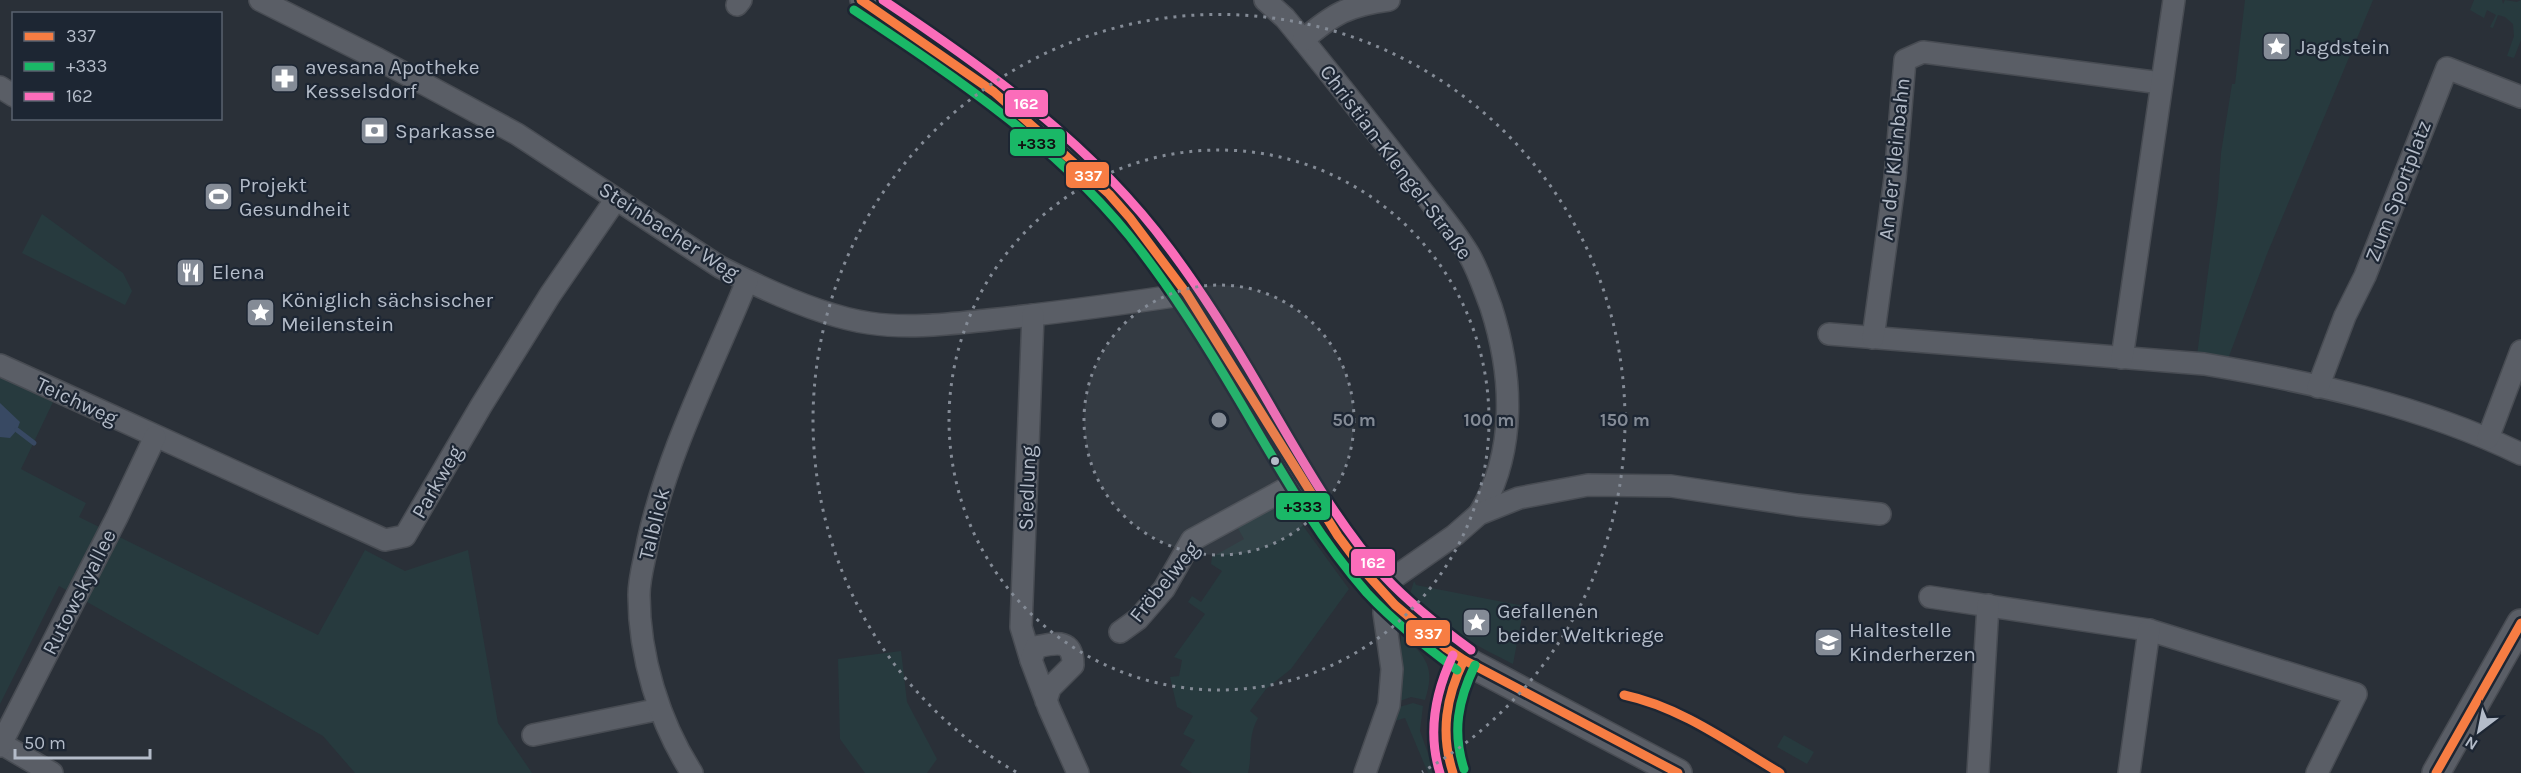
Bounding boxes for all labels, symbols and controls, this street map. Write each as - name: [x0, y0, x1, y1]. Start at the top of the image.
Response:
- legend: [12, 12, 222, 120]
- text: 337: [66, 25, 96, 47]
- place icon: Jagdstein: [2260, 31, 2292, 63]
- place label: Jagdstein: [2297, 35, 2390, 59]
- text: +333: [66, 55, 107, 77]
- place label: avesana Apotheke Kesselsdorf: [305, 55, 480, 103]
- street label: Christian-Klengel-Straße: [1315, 60, 1477, 264]
- pharmacy icon: avesana Apotheke Kesselsdorf: [268, 63, 300, 95]
- street label: An der Kleinbahn: [1874, 77, 1914, 241]
- text: 162: [66, 85, 93, 107]
- line badge: 162: [1004, 89, 1049, 118]
- text: 162: [1013, 94, 1039, 113]
- bank icon: Sparkasse: [358, 115, 390, 147]
- street label: Zum Sportplatz: [2360, 117, 2436, 265]
- place label: Sparkasse: [395, 119, 495, 143]
- line badge: +333: [1009, 128, 1066, 157]
- text: +333: [1018, 134, 1056, 153]
- line badge: 337: [1065, 161, 1110, 189]
- text: 337: [1074, 166, 1102, 185]
- place label: Projekt Gesundheit: [239, 173, 350, 221]
- street label: Steinbacher Weg: [595, 177, 744, 285]
- sports icon: Projekt Gesundheit: [202, 181, 234, 213]
- restaurant icon: Elena: [175, 256, 207, 288]
- place label: Elena: [212, 260, 265, 284]
- place label: Königlich sächsischer Meilenstein: [281, 288, 493, 336]
- place icon: Königlich sächsischer Meilenstein: [244, 296, 276, 328]
- street label: Teichweg: [32, 372, 122, 430]
- text: 50 m: [1332, 409, 1376, 431]
- text: 100 m: [1464, 409, 1514, 431]
- text: 150 m: [1600, 409, 1650, 431]
- centre of rings: [1209, 410, 1229, 430]
- street label: Parkweg: [406, 441, 468, 523]
- street label: Siedlung: [1014, 445, 1040, 531]
- unlabelled marker: [1269, 455, 1281, 467]
- street label: Talblick: [633, 485, 675, 563]
- line badge: +333: [1275, 492, 1331, 521]
- text: +333: [1284, 497, 1322, 516]
- street label: Rutowskyallee: [37, 525, 121, 659]
- street label: Fröbelweg: [1124, 537, 1204, 627]
- line badge: 162: [1350, 548, 1396, 577]
- text: 162: [1360, 553, 1386, 572]
- place label: Gefallenen beider Weltkriege: [1497, 599, 1664, 647]
- place icon: Gefallenen beider Weltkriege: [1460, 607, 1492, 639]
- place label: Haltestelle Kinderherzen: [1849, 618, 1976, 666]
- line badge: 337: [1405, 619, 1451, 647]
- text: 337: [1414, 624, 1442, 643]
- school or university icon: Haltestelle Kinderherzen: [1812, 626, 1844, 658]
- north arrow: [2449, 701, 2509, 761]
- scale bar: [15, 722, 150, 760]
- text: 50 m: [24, 732, 66, 754]
- text: N: [2461, 732, 2481, 754]

